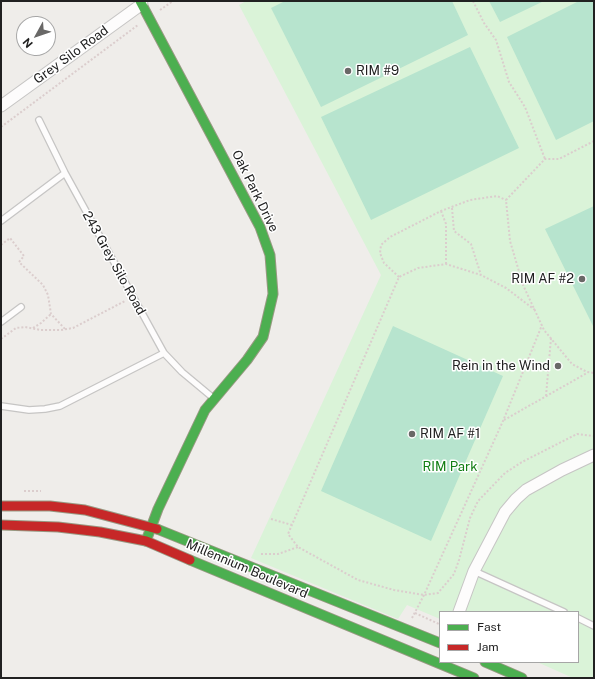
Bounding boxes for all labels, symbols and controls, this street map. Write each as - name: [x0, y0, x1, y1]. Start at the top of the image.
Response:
- north arrow: [16, 16, 56, 56]
- street label: Grey Silo Road: [30, 23, 112, 87]
- text: N: [20, 36, 35, 50]
- place label: RIM #9: [356, 63, 399, 79]
- marker: RIM #9: [343, 66, 353, 76]
- street label: Oak Park Drive: [228, 148, 282, 234]
- street label: 243 Grey Silo Road: [79, 208, 149, 318]
- place label: RIM AF #2: [511, 271, 574, 287]
- marker: RIM AF #2: [577, 274, 587, 284]
- place label: Rein in the Wind: [452, 358, 550, 374]
- marker: Rein in the Wind: [553, 361, 563, 371]
- place label: RIM AF #1: [420, 426, 480, 442]
- marker: RIM AF #1: [407, 429, 417, 439]
- park label: RIM Park: [423, 459, 477, 475]
- street label: Millennium Boulevard: [184, 536, 310, 602]
- legend: [439, 611, 579, 663]
- text: Fast: [477, 620, 501, 634]
- text: Jam: [477, 640, 499, 654]

